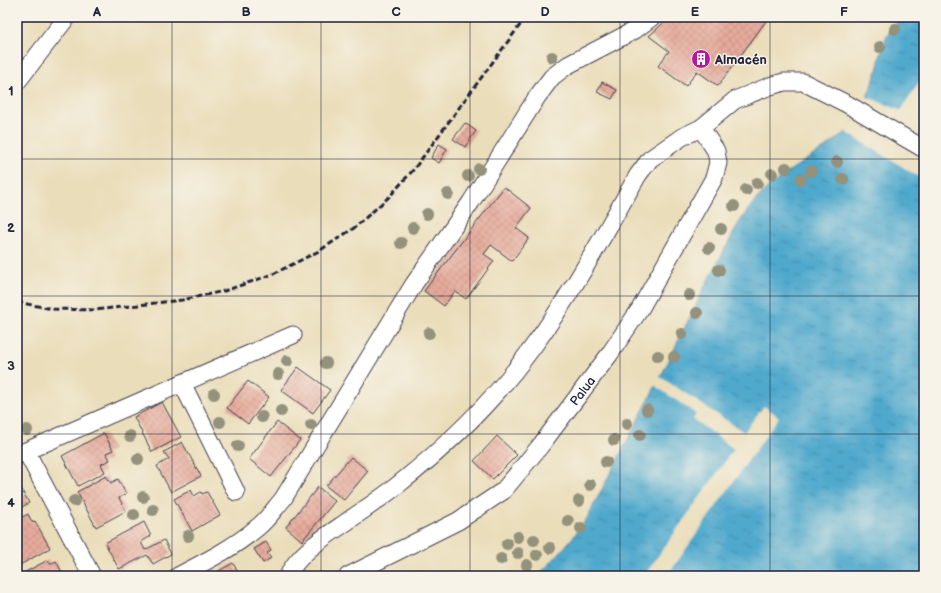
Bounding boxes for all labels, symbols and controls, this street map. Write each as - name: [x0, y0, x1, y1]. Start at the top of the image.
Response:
- text: A: [92, 4, 101, 20]
- text: B: [241, 4, 251, 20]
- text: C: [391, 4, 401, 20]
- text: D: [540, 4, 550, 20]
- text: E: [691, 4, 700, 20]
- text: F: [840, 4, 848, 20]
- building icon: Almacén: [690, 48, 712, 70]
- place label: Almacén: [714, 52, 767, 68]
- text: 1: [8, 83, 14, 99]
- text: 2: [7, 220, 15, 236]
- text: 3: [7, 358, 15, 374]
- street label: Palua: [567, 373, 599, 409]
- text: 4: [7, 495, 15, 511]

